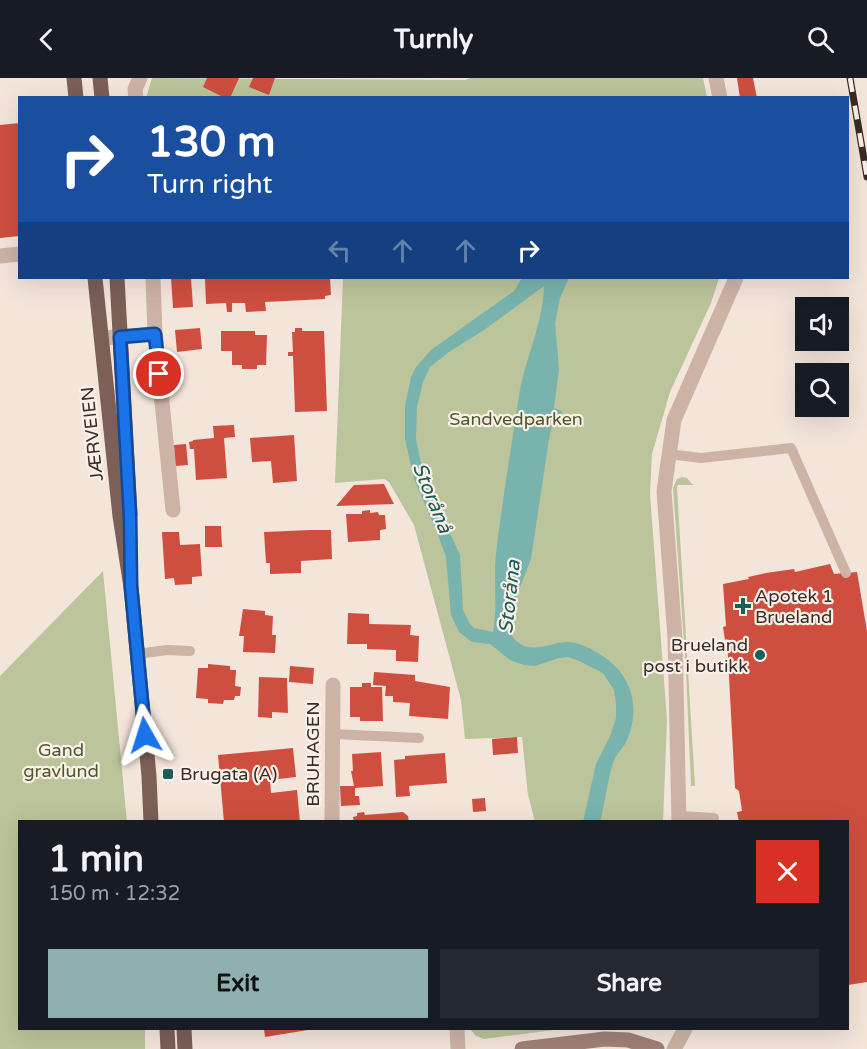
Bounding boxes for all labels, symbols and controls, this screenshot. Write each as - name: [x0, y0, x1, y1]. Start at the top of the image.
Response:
- icon: back: [30, 23, 63, 56]
- text: Turnly: [394, 23, 473, 56]
- icon: search: [804, 23, 837, 56]
- text: 130 m: [147, 117, 276, 168]
- icon: right: [48, 120, 126, 198]
- text: Turn right: [147, 168, 273, 201]
- icon: left: [323, 234, 356, 267]
- icon: ahead: [386, 234, 419, 267]
- icon: ahead: [449, 234, 482, 267]
- icon: right: [512, 234, 545, 267]
- map controls: [795, 297, 849, 417]
- button: sound: [795, 297, 849, 351]
- pin: [133, 348, 184, 399]
- icon: arrive: [142, 357, 175, 390]
- button: search: [795, 363, 849, 417]
- street label: JÆRVEIEN: [76, 386, 108, 482]
- park label: Sandvedparken: [449, 408, 583, 430]
- water label: Storånå: [407, 459, 457, 537]
- water label: Storåna: [494, 558, 526, 635]
- place label: Apotek 1 Brueland: [755, 585, 833, 628]
- marker: Apotek 1 Brueland: [736, 599, 750, 613]
- place label: Brueland post i butikk: [643, 634, 748, 677]
- marker: Brueland post i butikk: [753, 648, 767, 662]
- street label: BRUHAGEN: [302, 701, 324, 807]
- position arrow: [113, 703, 177, 767]
- park label: Gand gravlund: [23, 739, 99, 782]
- place label: Brugata (A): [180, 763, 277, 785]
- marker: Brugata (A): [161, 767, 175, 781]
- text: 1 min: [48, 838, 144, 881]
- button: close: [756, 840, 819, 903]
- text: 150 m · 12:32: [48, 882, 180, 906]
- button: Exit: [48, 949, 428, 1018]
- button: Share: [440, 949, 819, 1018]

